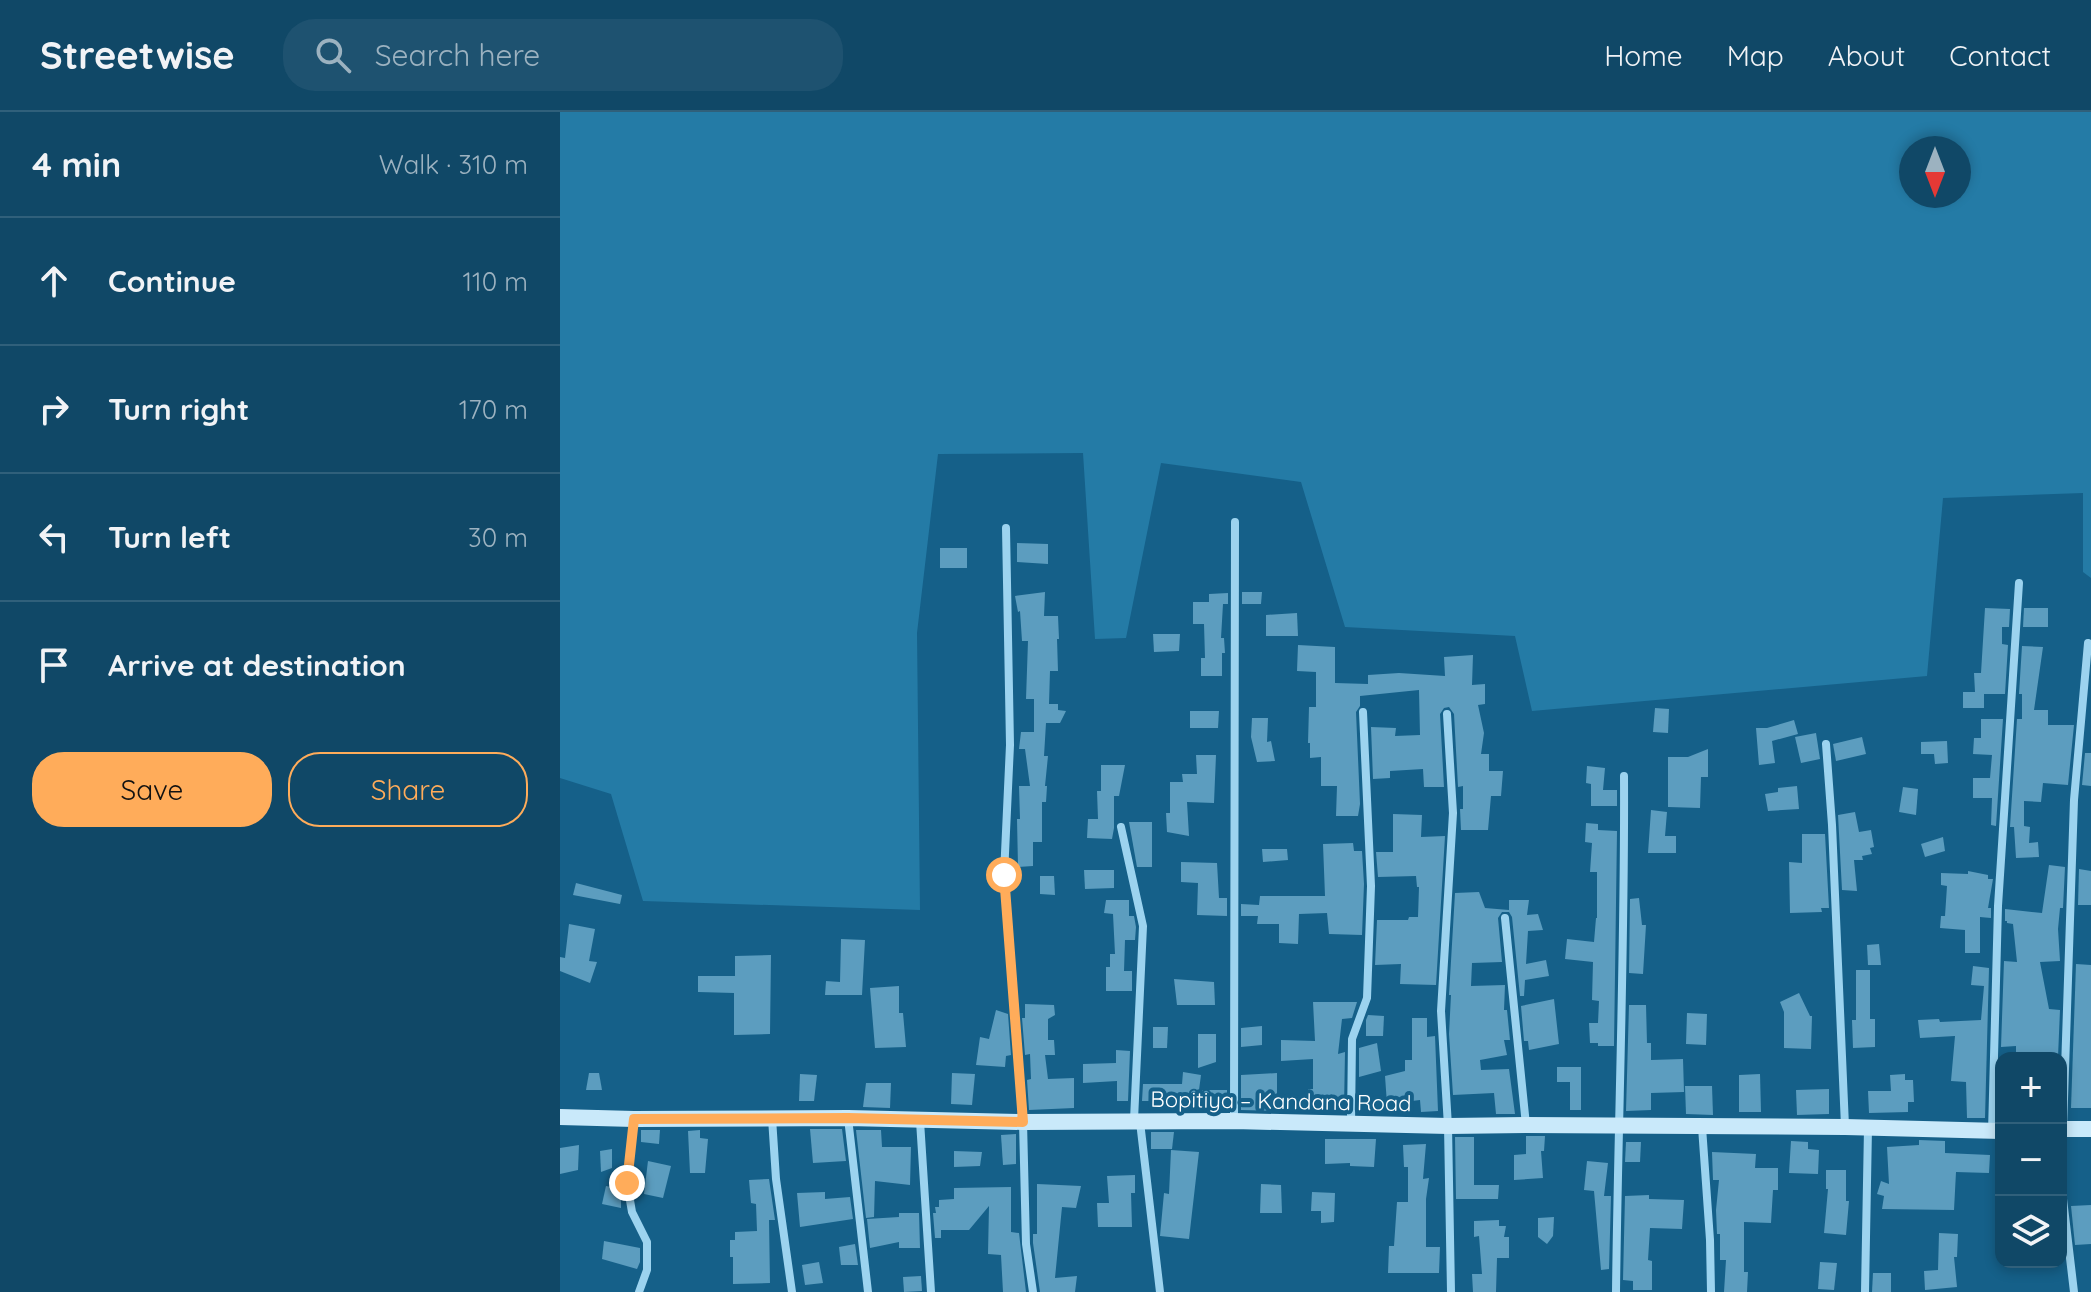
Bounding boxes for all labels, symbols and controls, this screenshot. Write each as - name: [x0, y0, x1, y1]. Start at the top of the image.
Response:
- search box: [283, 19, 843, 91]
- text: Streetwise: [40, 31, 235, 79]
- icon: search: [311, 33, 355, 77]
- text: Search here: [375, 36, 540, 74]
- text: Home: [1604, 38, 1683, 73]
- text: Map: [1727, 38, 1784, 73]
- text: About: [1828, 38, 1905, 73]
- text: Contact: [1949, 38, 2051, 73]
- north arrow: [1899, 136, 1971, 208]
- text: 4 min: [32, 143, 121, 186]
- text: Walk · 310 m: [379, 148, 528, 181]
- icon: ahead: [32, 259, 76, 303]
- text: Continue: [108, 262, 236, 300]
- text: 110 m: [462, 265, 528, 298]
- icon: right: [32, 387, 76, 431]
- text: Turn right: [108, 390, 249, 428]
- text: 170 m: [459, 393, 528, 426]
- icon: left: [32, 515, 76, 559]
- text: Turn left: [108, 518, 231, 556]
- text: 30 m: [468, 521, 528, 554]
- icon: arrive: [32, 643, 76, 687]
- text: Arrive at destination: [108, 646, 406, 684]
- button: Save: [32, 752, 272, 827]
- button: Share: [288, 752, 528, 827]
- route start: [986, 857, 1022, 893]
- map controls: [1995, 1052, 2067, 1268]
- button: +: [1995, 1052, 2067, 1124]
- street label: Bopitiya – Kandana Road: [1150, 1085, 1412, 1117]
- button: −: [1995, 1124, 2067, 1196]
- route end: [609, 1165, 645, 1201]
- button: layers: [1995, 1196, 2067, 1268]

